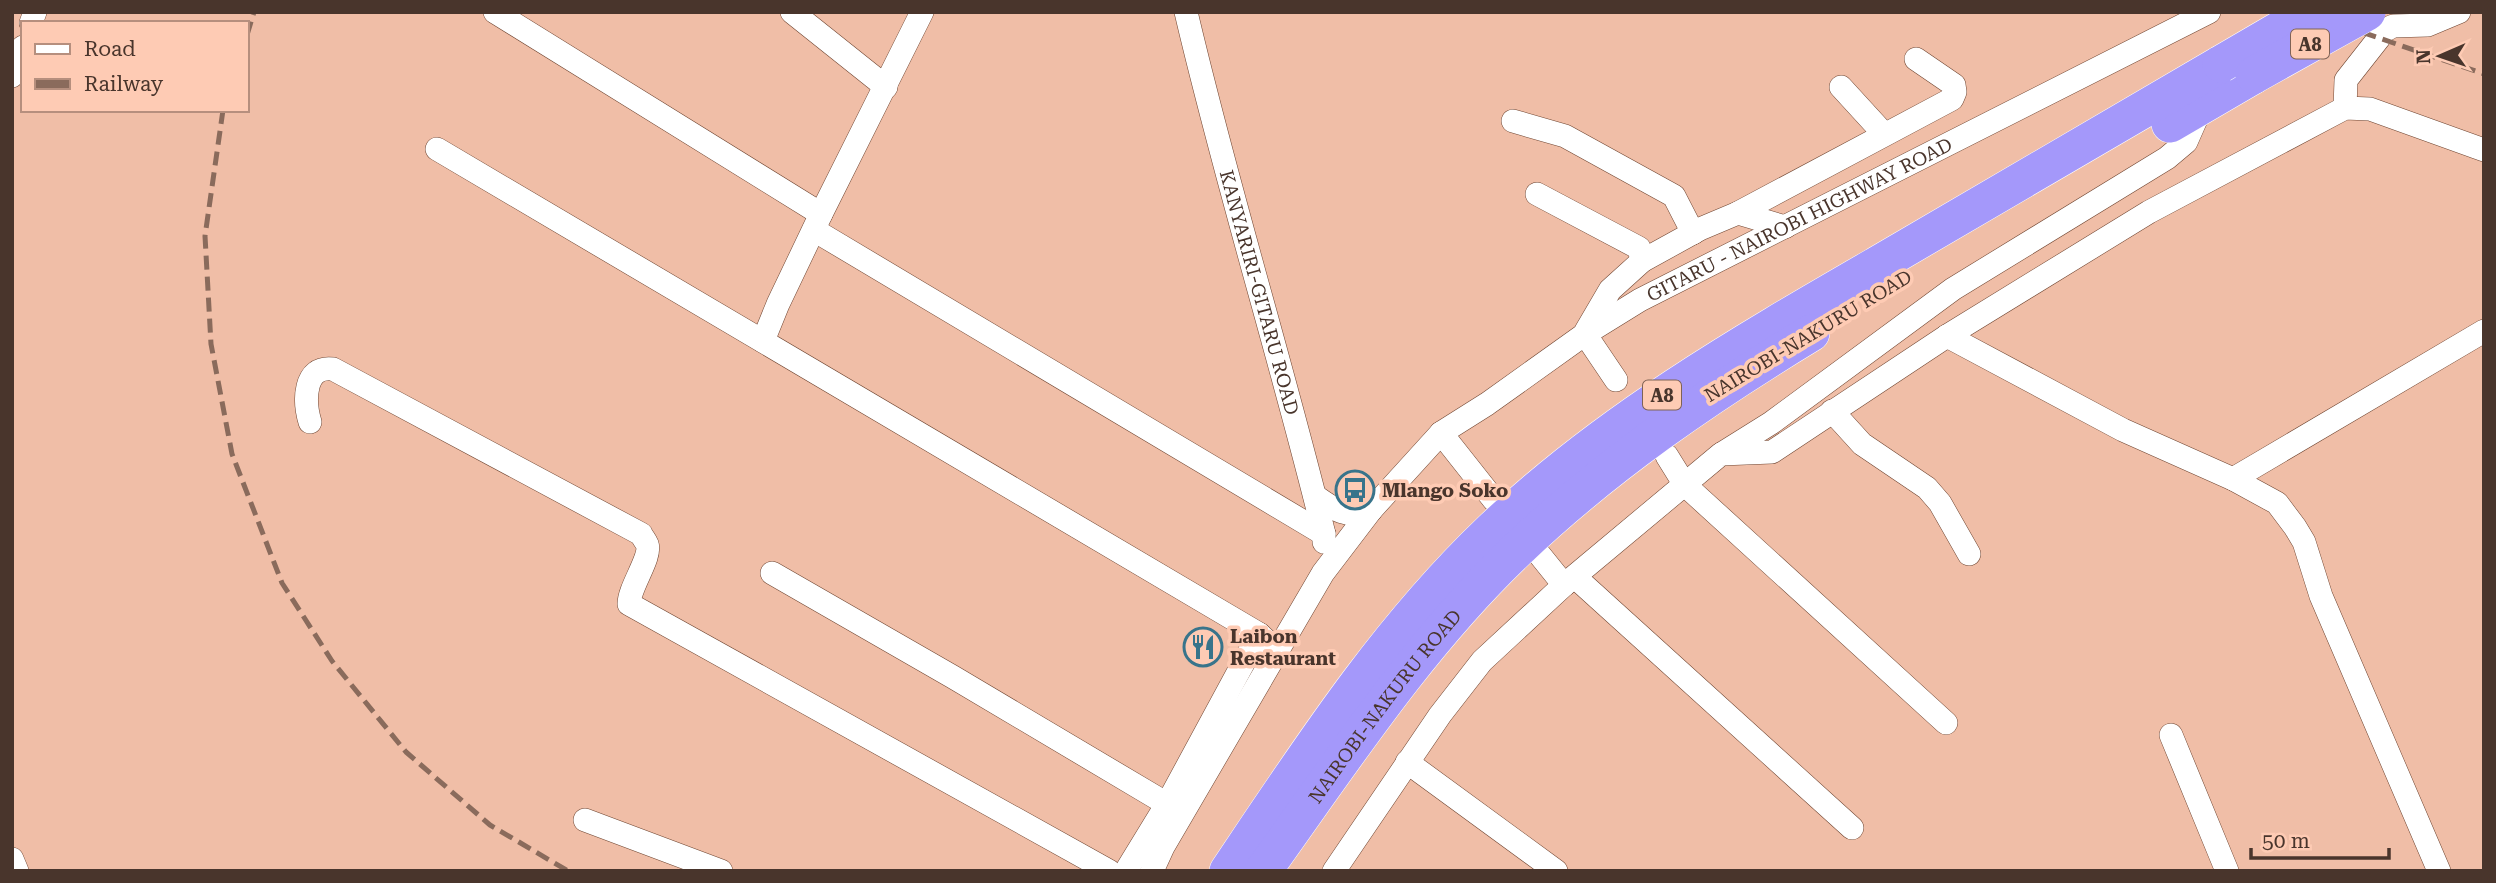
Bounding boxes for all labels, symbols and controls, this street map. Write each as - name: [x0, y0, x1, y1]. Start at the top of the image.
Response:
- legend: [21, 21, 248, 112]
- north arrow: [2405, 21, 2475, 91]
- road number: A8: [2291, 29, 2329, 58]
- text: Road: [84, 37, 136, 61]
- text: N: [2412, 48, 2435, 64]
- text: Railway: [84, 72, 164, 96]
- street label: GITARU - NAIROBI HIGHWAY ROAD: [1643, 132, 1956, 306]
- street label: KANYARIRI-GITARU ROAD: [1215, 167, 1304, 417]
- street label: NAIROBI-NAKURU ROAD: [1700, 265, 1916, 407]
- road number: A8: [1643, 380, 1681, 410]
- bus stop icon: Mlango Soko: [1334, 469, 1376, 511]
- place label: Mlango Soko: [1382, 479, 1508, 502]
- street label: NAIROBI-NAKURU ROAD: [1303, 604, 1466, 807]
- place label: Laibon Restaurant: [1230, 625, 1336, 670]
- restaurant icon: Laibon Restaurant: [1182, 626, 1224, 668]
- scale bar: [2251, 816, 2389, 860]
- text: 50 m: [2262, 829, 2310, 853]

